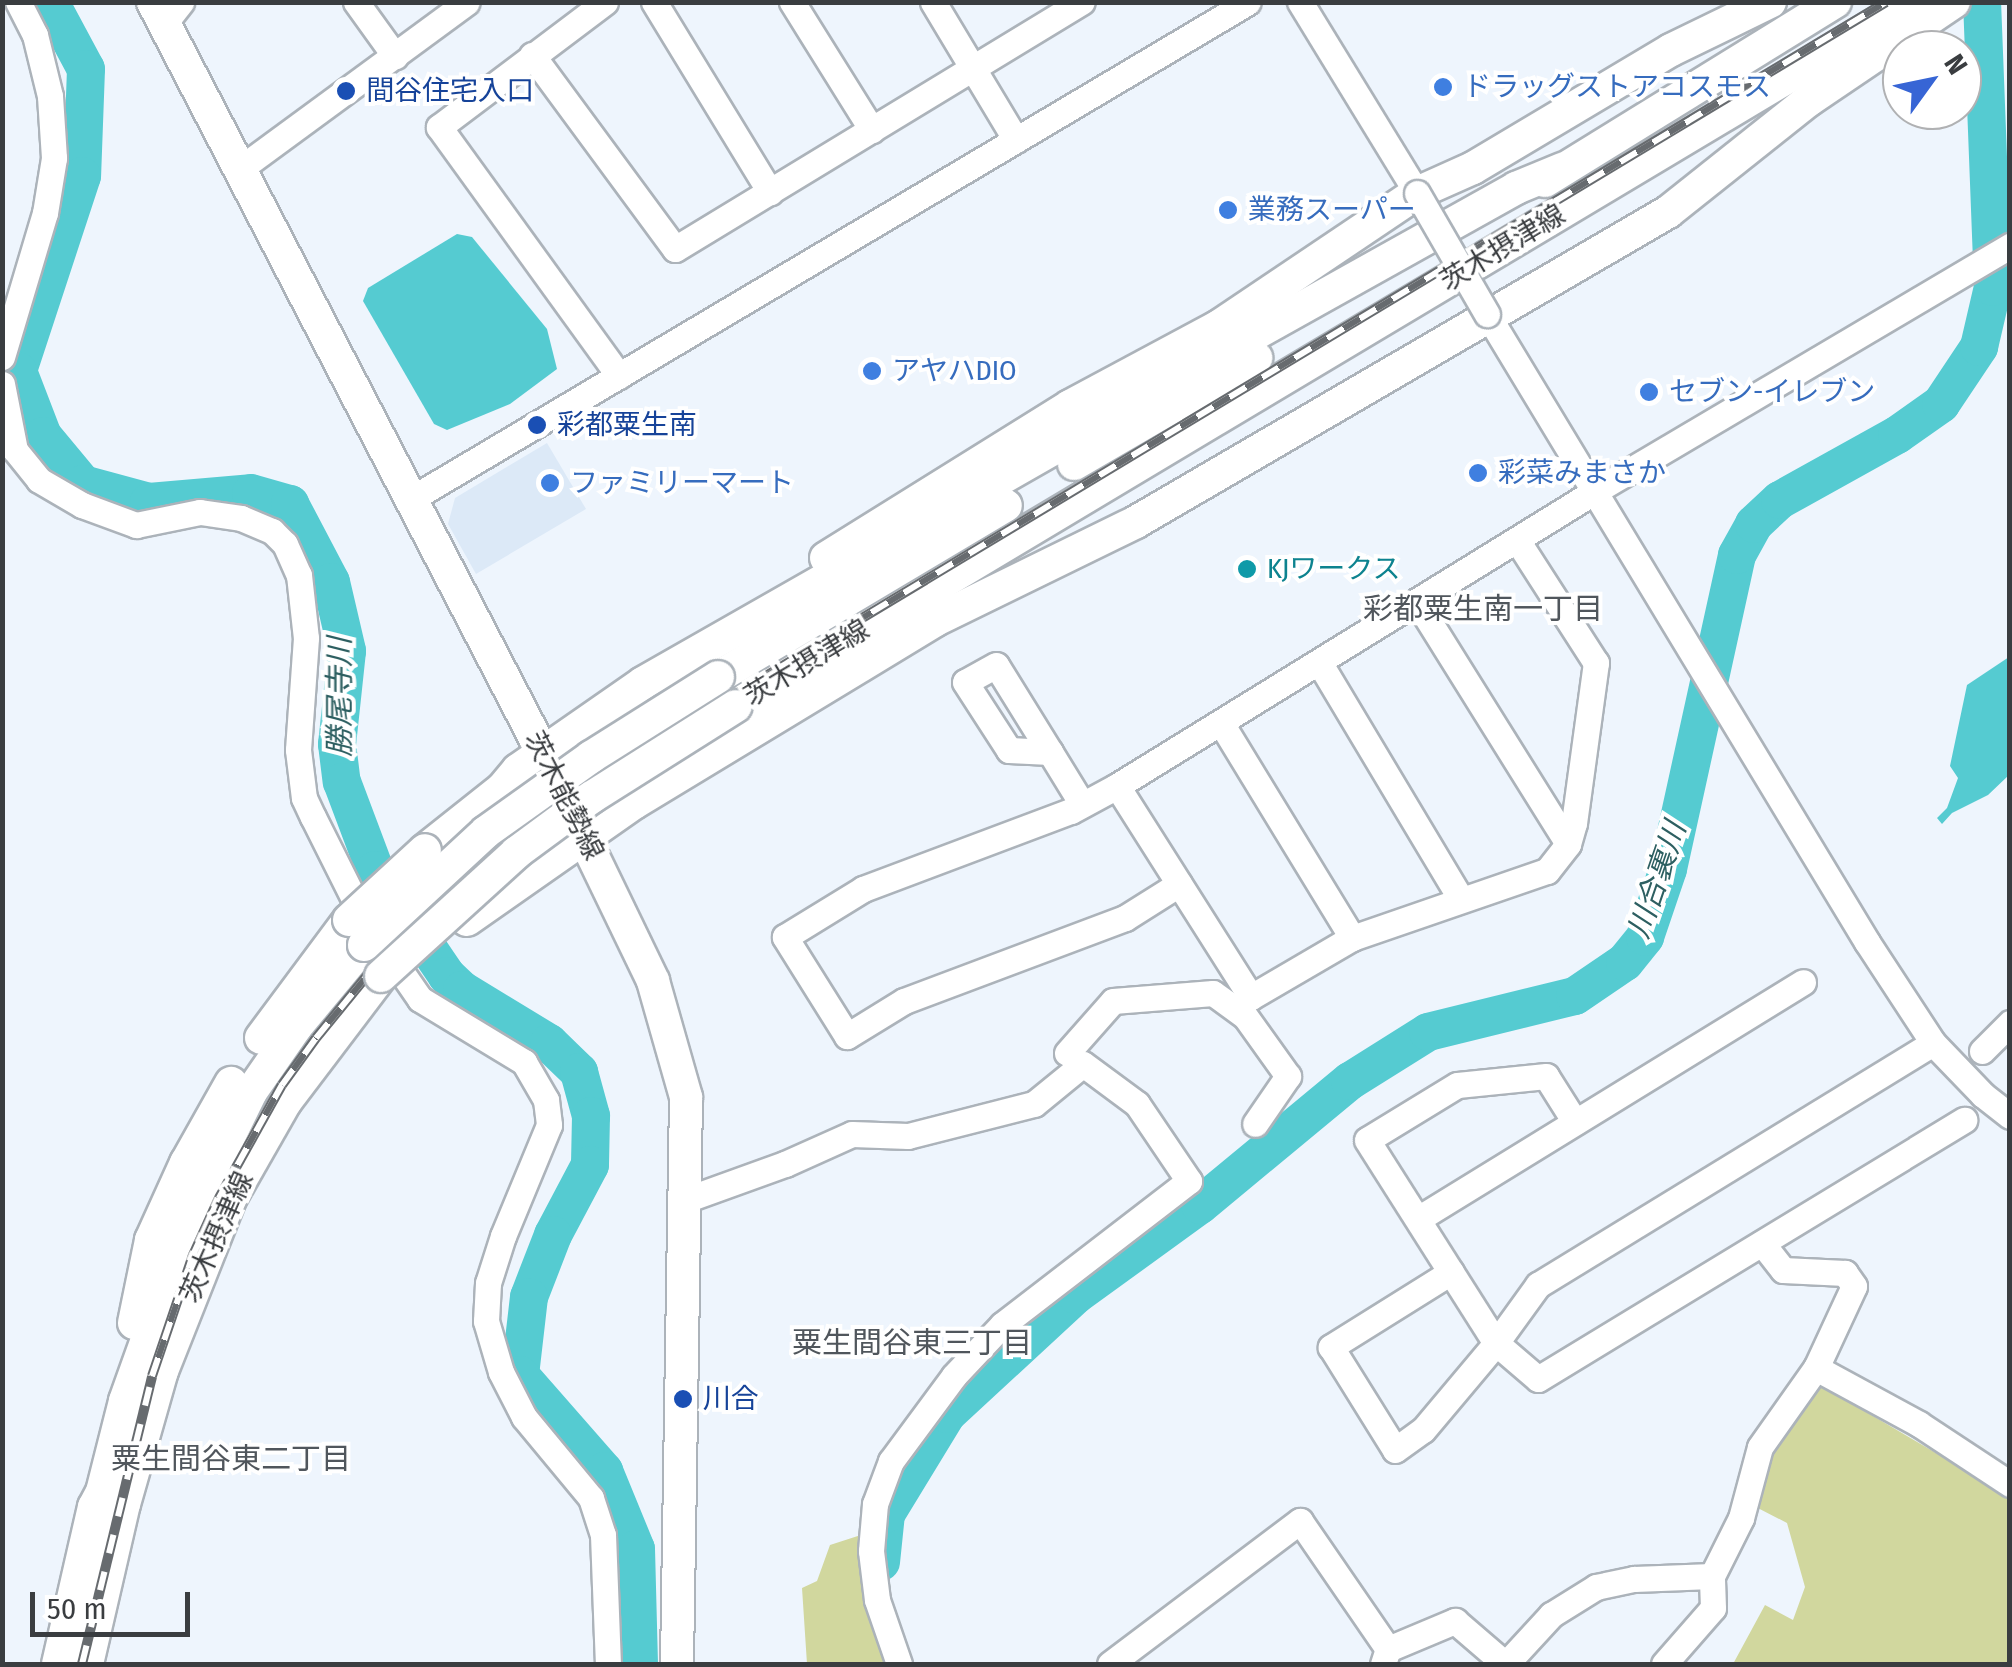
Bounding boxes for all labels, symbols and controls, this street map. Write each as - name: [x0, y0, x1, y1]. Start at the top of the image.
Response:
- north arrow: [1882, 30, 1982, 130]
- text: N: [1937, 48, 1974, 81]
- place label: ドラッグストアコスモス: [1463, 70, 1771, 104]
- place label: 間谷住宅入口: [366, 74, 534, 108]
- marker: ドラッグストアコスモス: [1432, 76, 1454, 98]
- marker: 間谷住宅入口: [335, 80, 357, 102]
- place label: 業務スーパー: [1248, 193, 1416, 227]
- street label: 茨木摂津線: [1434, 198, 1572, 298]
- marker: 業務スーパー: [1217, 199, 1239, 221]
- place label: アヤハDIO: [892, 354, 1017, 388]
- marker: アヤハDIO: [861, 360, 883, 382]
- place label: セブン-イレブン: [1669, 375, 1875, 409]
- marker: セブン-イレブン: [1638, 381, 1660, 403]
- place label: 彩都粟生南: [557, 408, 697, 442]
- marker: 彩都粟生南: [526, 414, 548, 436]
- place label: 彩菜みまさか: [1498, 456, 1666, 490]
- marker: 彩菜みまさか: [1467, 462, 1489, 484]
- place label: ファミリーマート: [570, 466, 794, 500]
- marker: ファミリーマート: [539, 472, 561, 494]
- place label: KJワークス: [1267, 552, 1401, 586]
- marker: KJワークス: [1236, 558, 1258, 580]
- district label: 彩都粟生南一丁目: [1363, 591, 1603, 627]
- street label: 茨木摂津線: [738, 613, 876, 713]
- water label: 勝尾寺川: [322, 637, 358, 757]
- street label: 茨木能勢線: [517, 726, 611, 866]
- water label: 川合裏川: [1620, 817, 1694, 943]
- street label: 茨木摂津線: [173, 1166, 261, 1308]
- district label: 粟生間谷東三丁目: [792, 1325, 1032, 1361]
- place label: 川合: [703, 1382, 759, 1416]
- marker: 川合: [672, 1388, 694, 1410]
- district label: 粟生間谷東二丁目: [111, 1441, 351, 1477]
- scale bar: [35, 1572, 195, 1634]
- text: 50 m: [47, 1591, 107, 1627]

